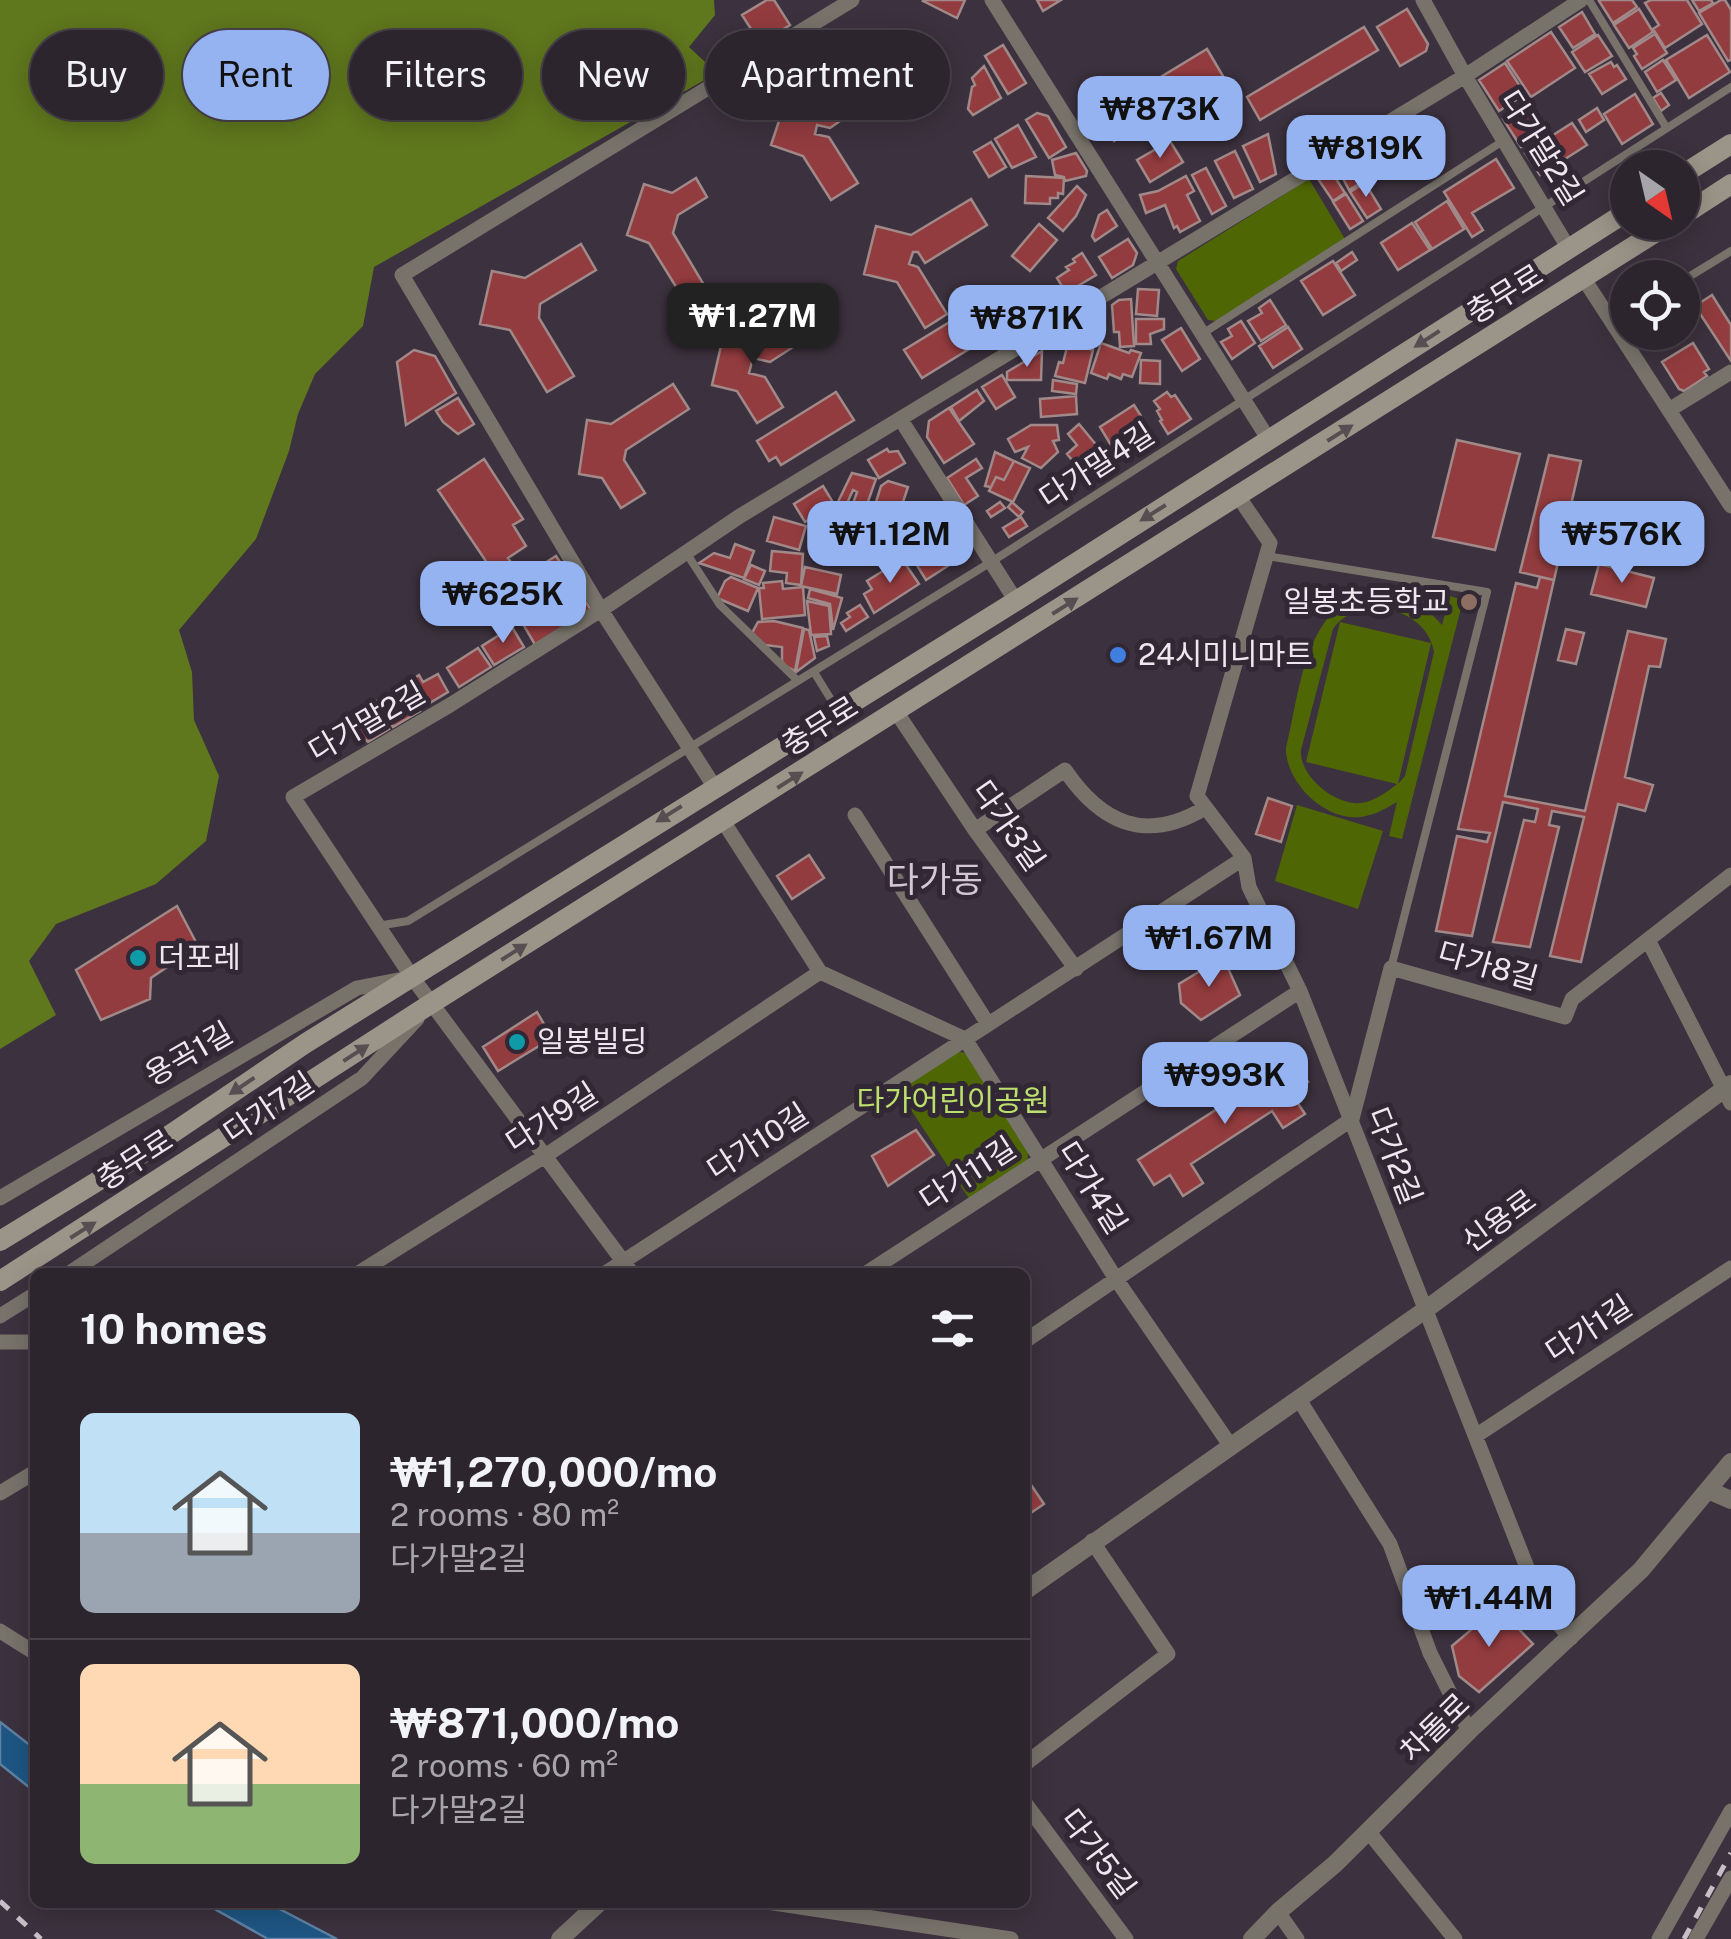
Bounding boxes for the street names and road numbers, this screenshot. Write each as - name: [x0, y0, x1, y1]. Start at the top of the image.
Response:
- street label: 다가말2길: [1493, 84, 1591, 211]
- street label: 충무로: [1460, 256, 1549, 330]
- street label: 다가말4길: [1032, 415, 1160, 515]
- street label: 다가말2길: [302, 673, 431, 769]
- street label: 충무로: [775, 688, 864, 762]
- street label: 다가3길: [965, 773, 1053, 877]
- street label: 다가8길: [1434, 934, 1542, 996]
- street label: 용곡1길: [138, 1014, 239, 1092]
- street label: 다가7길: [217, 1064, 320, 1150]
- street label: 다가9길: [499, 1074, 604, 1160]
- street label: 다가10길: [700, 1095, 815, 1187]
- street label: 다가2길: [1360, 1102, 1430, 1209]
- street label: 충무로: [90, 1122, 179, 1197]
- street label: 다가11길: [913, 1129, 1022, 1217]
- street label: 다가4길: [1051, 1135, 1135, 1240]
- street label: 신용로: [1454, 1181, 1542, 1259]
- street label: 다가1길: [1539, 1287, 1638, 1369]
- street label: 차돌로: [1392, 1686, 1477, 1769]
- street label: 다가5길: [1054, 1802, 1144, 1905]

